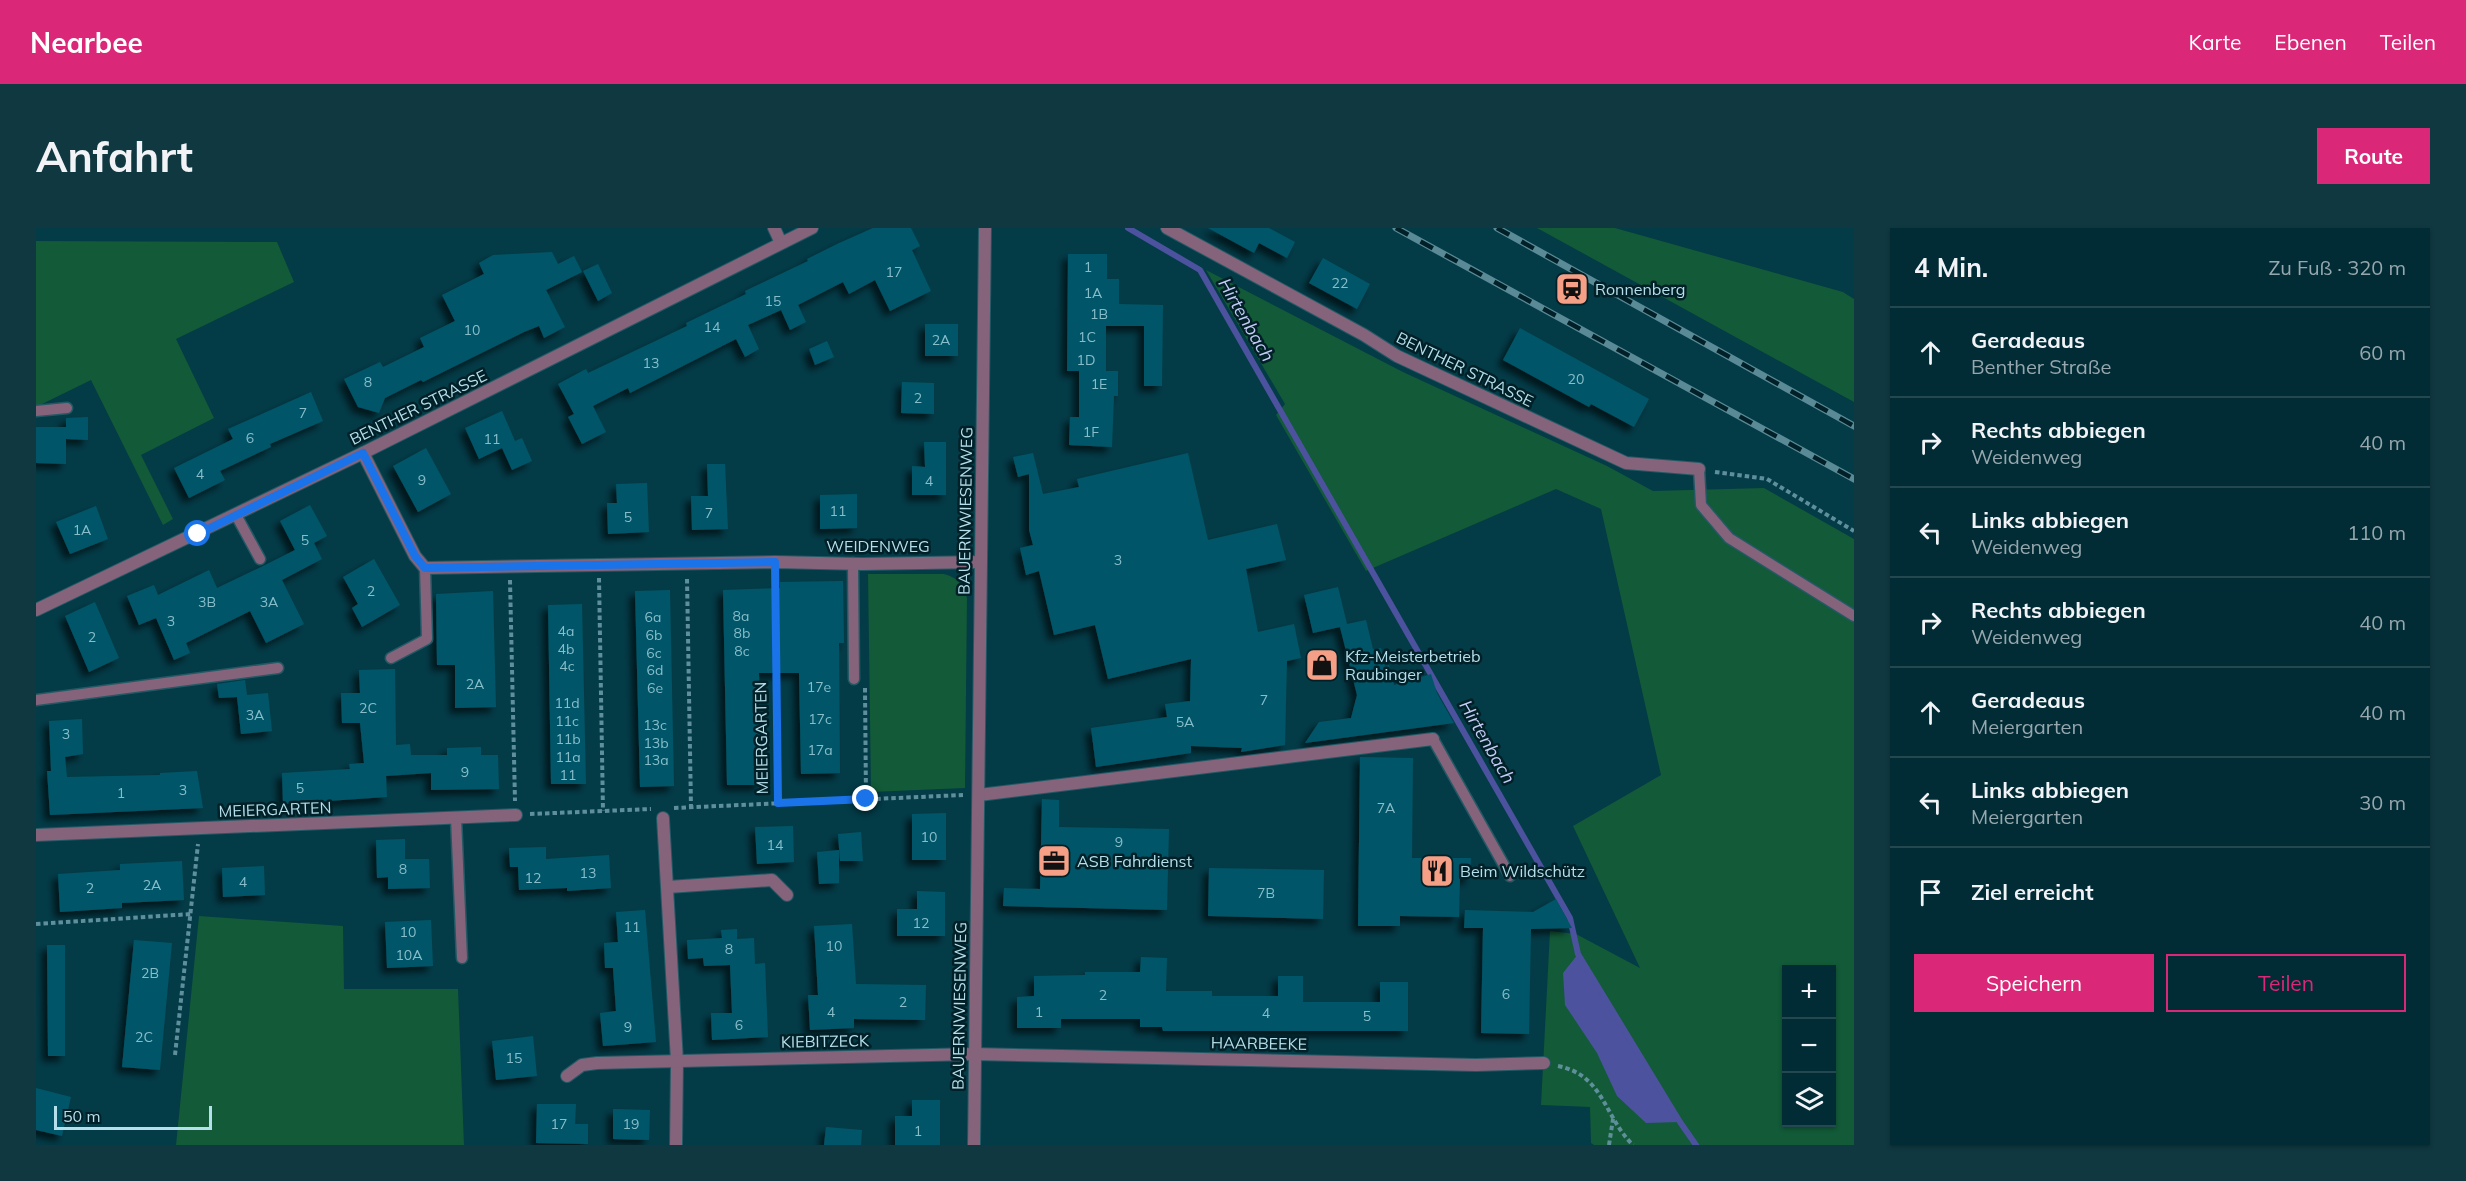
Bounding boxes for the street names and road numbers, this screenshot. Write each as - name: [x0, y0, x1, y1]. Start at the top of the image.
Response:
- street label: BENTHER STRASSE: [1393, 327, 1537, 411]
- street label: BENTHER STRASSE: [346, 365, 490, 449]
- street label: BAUERNWIESENWEG: [954, 427, 976, 595]
- street label: WEIDENWEG: [826, 536, 930, 556]
- street label: MEIERGARTEN: [750, 681, 772, 795]
- street label: MEIERGARTEN: [218, 797, 332, 821]
- street label: BAUERNWIESENWEG: [948, 922, 970, 1090]
- street label: KIEBITZECK: [781, 1030, 870, 1052]
- street label: HAARBEEKE: [1211, 1032, 1307, 1054]

